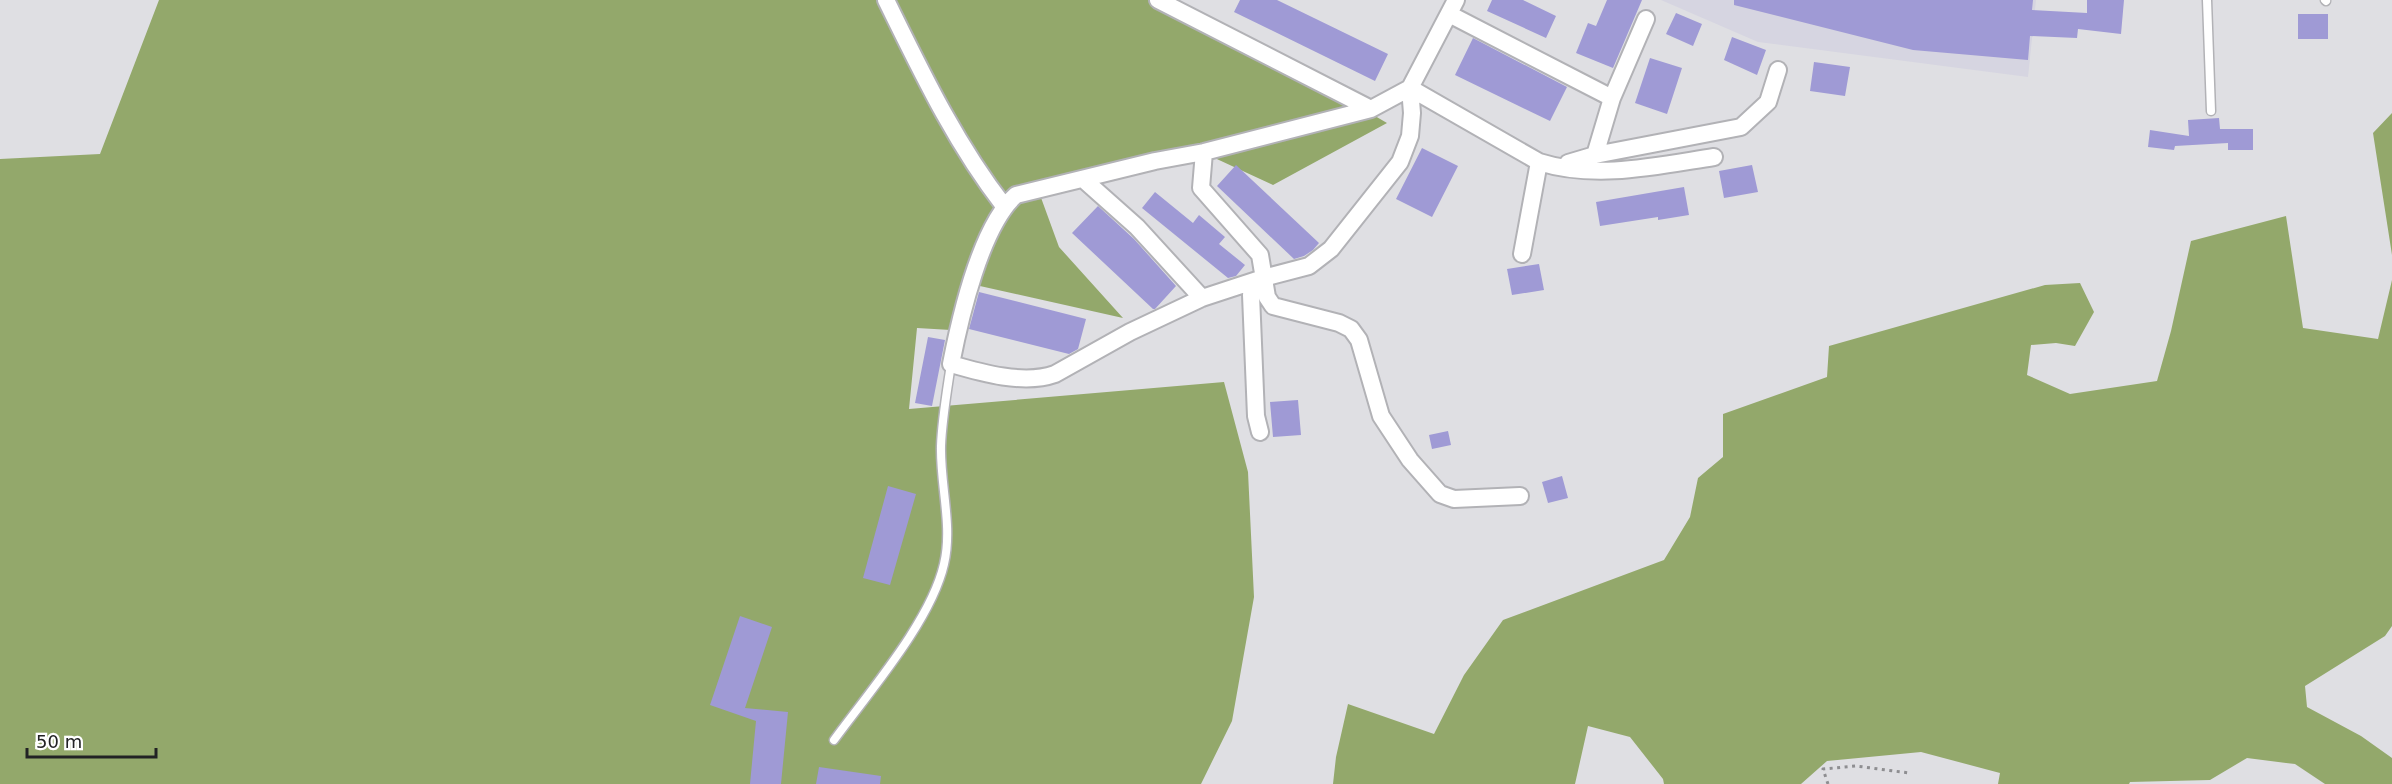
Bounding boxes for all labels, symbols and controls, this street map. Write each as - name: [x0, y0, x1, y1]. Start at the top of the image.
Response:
- scale bar: [27, 721, 156, 759]
- text: 50 m: [36, 731, 82, 752]

